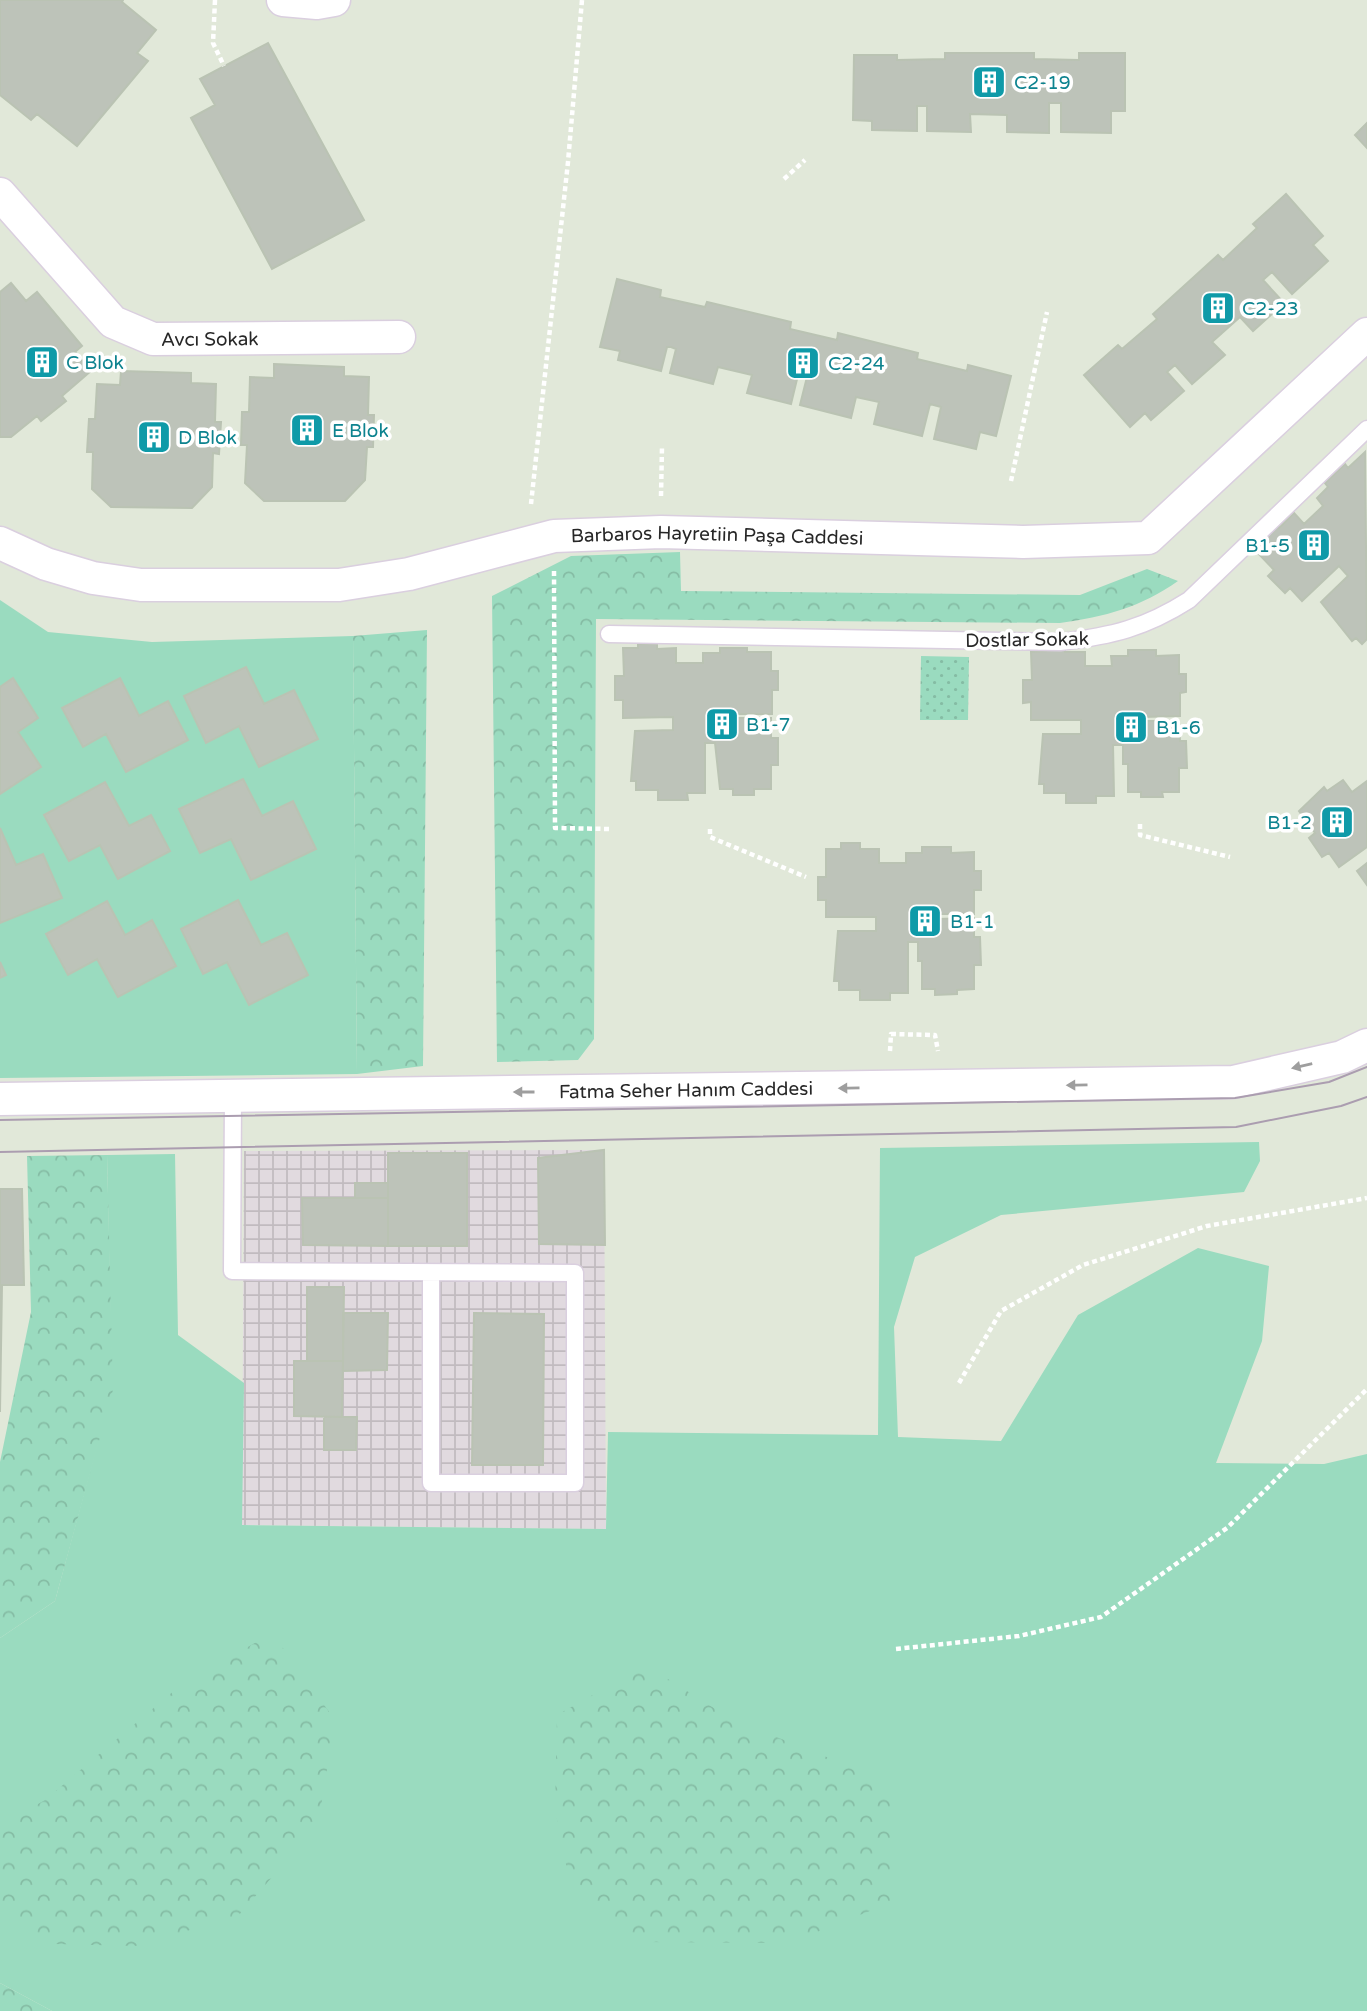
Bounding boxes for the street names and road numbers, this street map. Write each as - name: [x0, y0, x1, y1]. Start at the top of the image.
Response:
- street label: Avcı Sokak: [161, 328, 259, 351]
- street label: Barbaros Hayretiin Paşa Caddesi: [570, 522, 864, 550]
- street label: Dostlar Sokak: [965, 628, 1089, 652]
- street label: Fatma Seher Hanım Caddesi: [559, 1078, 813, 1103]

